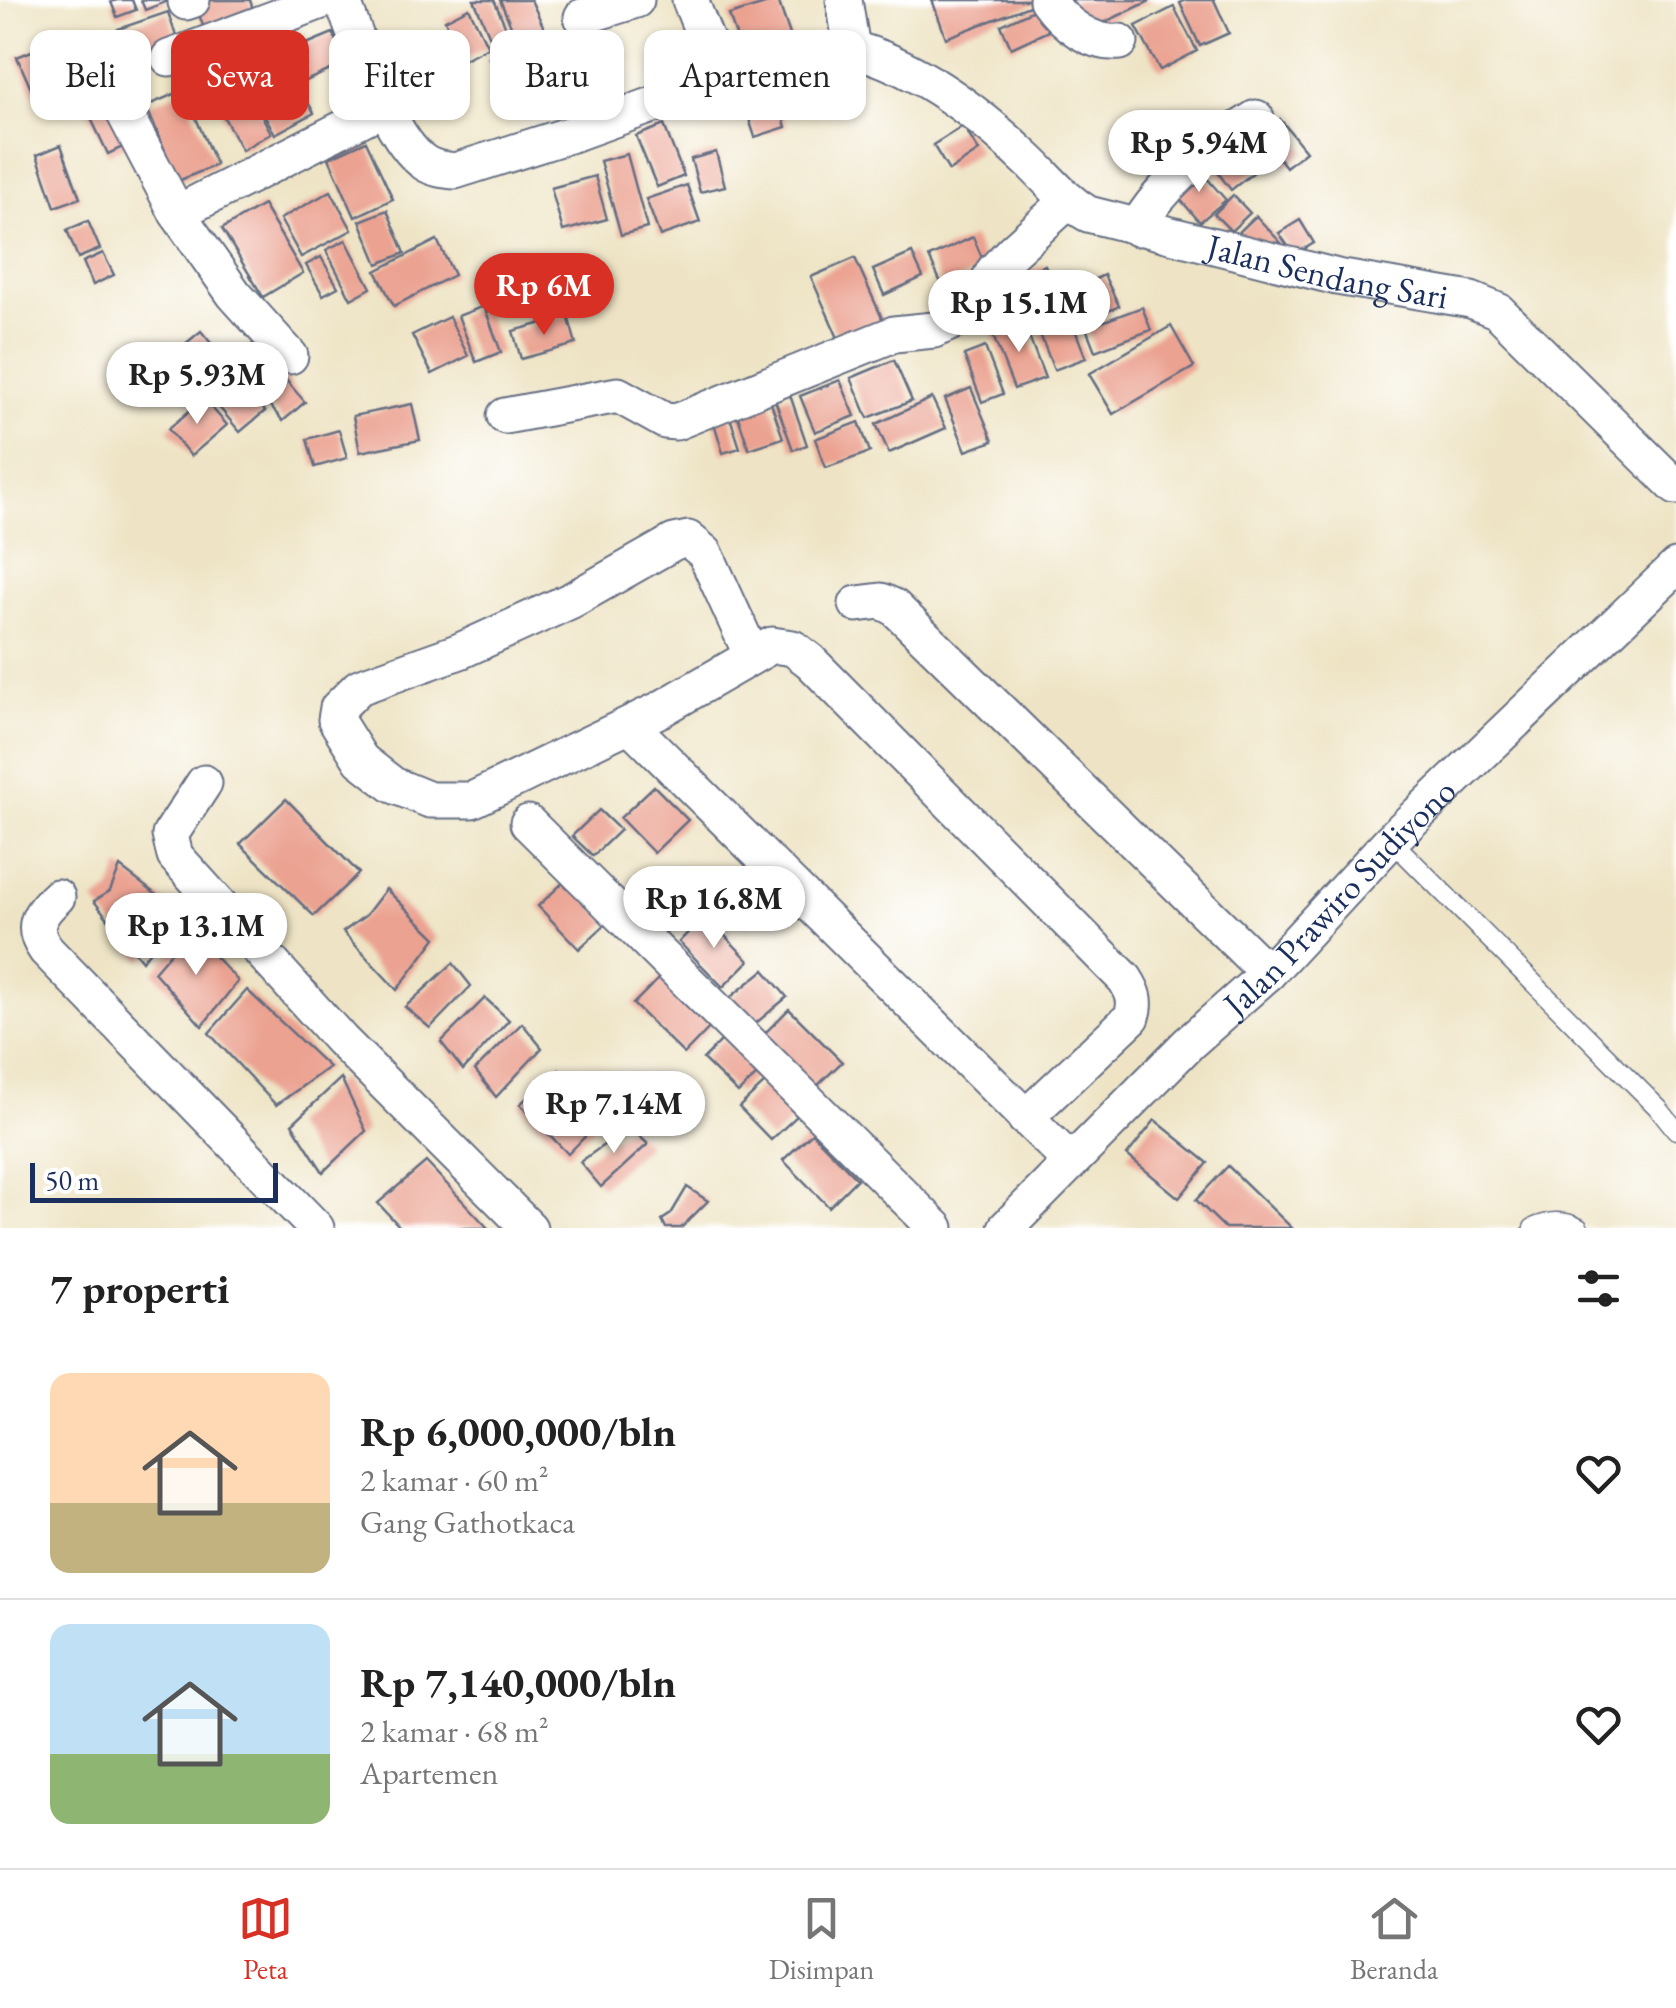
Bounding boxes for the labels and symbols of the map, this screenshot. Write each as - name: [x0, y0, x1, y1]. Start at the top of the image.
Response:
- pin: Rp 5.94M: [1096, 110, 1302, 195]
- street label: Jalan Sendang Sari: [1200, 222, 1452, 318]
- pin: Rp 6M: [474, 253, 614, 338]
- pin: Rp 15.1M: [916, 270, 1122, 355]
- pin: Rp 5.93M: [94, 342, 300, 427]
- street label: Jalan Prawiro Sudiyono: [1211, 768, 1465, 1027]
- pin: Rp 16.8M: [611, 866, 817, 951]
- pin: Rp 13.1M: [93, 893, 299, 978]
- pin: Rp 7.14M: [511, 1071, 717, 1156]
- scale bar: [30, 1158, 278, 1202]

